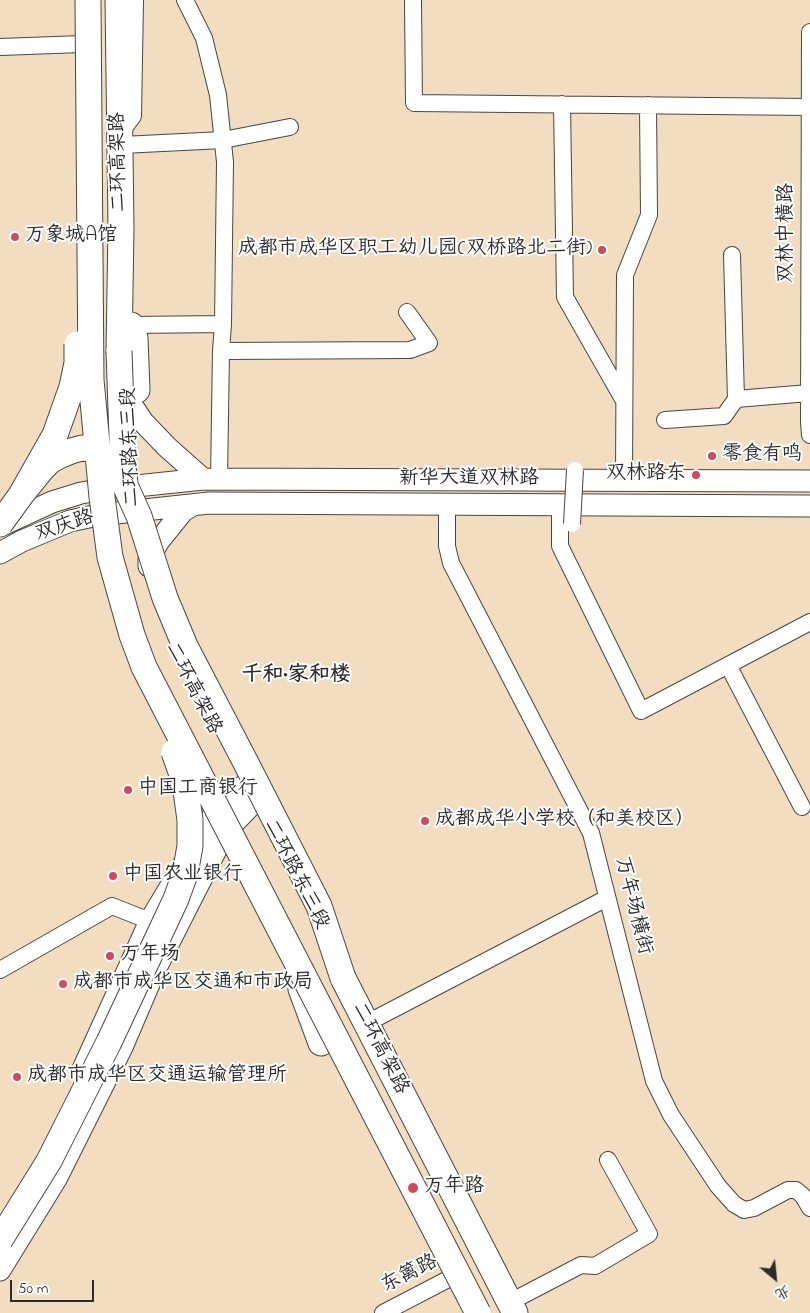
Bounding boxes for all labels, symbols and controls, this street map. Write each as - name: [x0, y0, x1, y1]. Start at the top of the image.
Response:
- street label: 二环高架路: [107, 112, 133, 212]
- street label: 双林中横路: [776, 183, 800, 283]
- place label: 万象城A馆: [25, 225, 117, 249]
- marker: 万象城A馆: [9, 231, 21, 243]
- place label: 成都市成华区职工幼儿园(双桥路北二街): [238, 238, 592, 262]
- marker: 成都市成华区职工幼儿园(双桥路北二街): [596, 244, 608, 256]
- street label: 二环路东三段: [118, 387, 146, 507]
- place label: 零食有鸣: [722, 444, 802, 468]
- marker: 零食有鸣: [706, 450, 718, 462]
- place label: 双林路东: [606, 463, 686, 487]
- street label: 新华大道双林路: [399, 468, 539, 492]
- marker: 双林路东: [690, 469, 702, 481]
- street label: 双庆路: [33, 506, 97, 548]
- street label: 二环高架路: [159, 639, 225, 739]
- district label: 千和·家和楼: [241, 664, 351, 690]
- place label: 中国工商银行: [138, 778, 258, 802]
- marker: 中国工商银行: [122, 784, 134, 796]
- place label: 成都成华小学校（和美校区）: [435, 809, 695, 833]
- marker: 成都成华小学校（和美校区）: [419, 815, 431, 827]
- street label: 二环路东三段: [257, 816, 333, 934]
- street label: 万年场横街: [608, 855, 656, 957]
- place label: 中国农业银行: [123, 864, 243, 888]
- marker: 中国农业银行: [107, 870, 119, 882]
- place label: 万年场: [120, 944, 180, 968]
- marker: 万年场: [104, 950, 116, 962]
- place label: 成都市成华区交通和市政局: [73, 972, 313, 996]
- marker: 成都市成华区交通和市政局: [57, 978, 69, 990]
- street label: 二环高架路: [346, 999, 412, 1099]
- place label: 成都市成华区交通运输管理所: [27, 1065, 287, 1089]
- marker: 成都市成华区交通运输管理所: [11, 1071, 23, 1083]
- place label: 万年路: [424, 1176, 484, 1200]
- marker: 万年路: [406, 1181, 420, 1195]
- street label: 东篱路: [378, 1251, 442, 1299]
- north arrow: [750, 1253, 800, 1303]
- scale bar: [12, 1270, 96, 1302]
- text: 50 m: [18, 1278, 48, 1300]
- text: 北: [771, 1279, 793, 1304]

